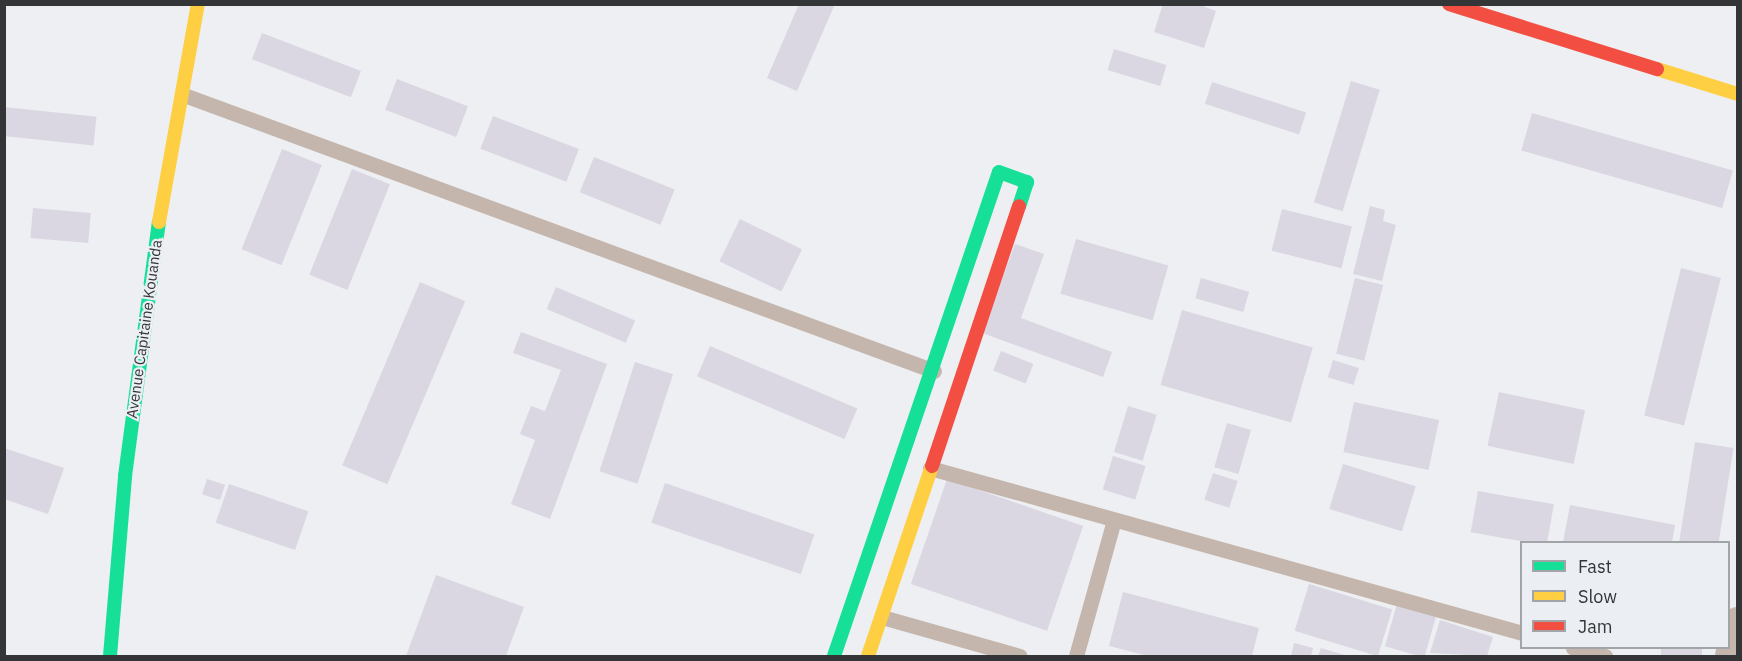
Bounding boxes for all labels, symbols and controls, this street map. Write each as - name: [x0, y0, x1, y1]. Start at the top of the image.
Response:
- street label: Avenue Capitaine Kouanda: [123, 239, 165, 419]
- legend: [1520, 541, 1730, 649]
- text: Fast: [1578, 555, 1612, 578]
- text: Slow: [1578, 585, 1617, 608]
- text: Jam: [1578, 615, 1613, 638]

